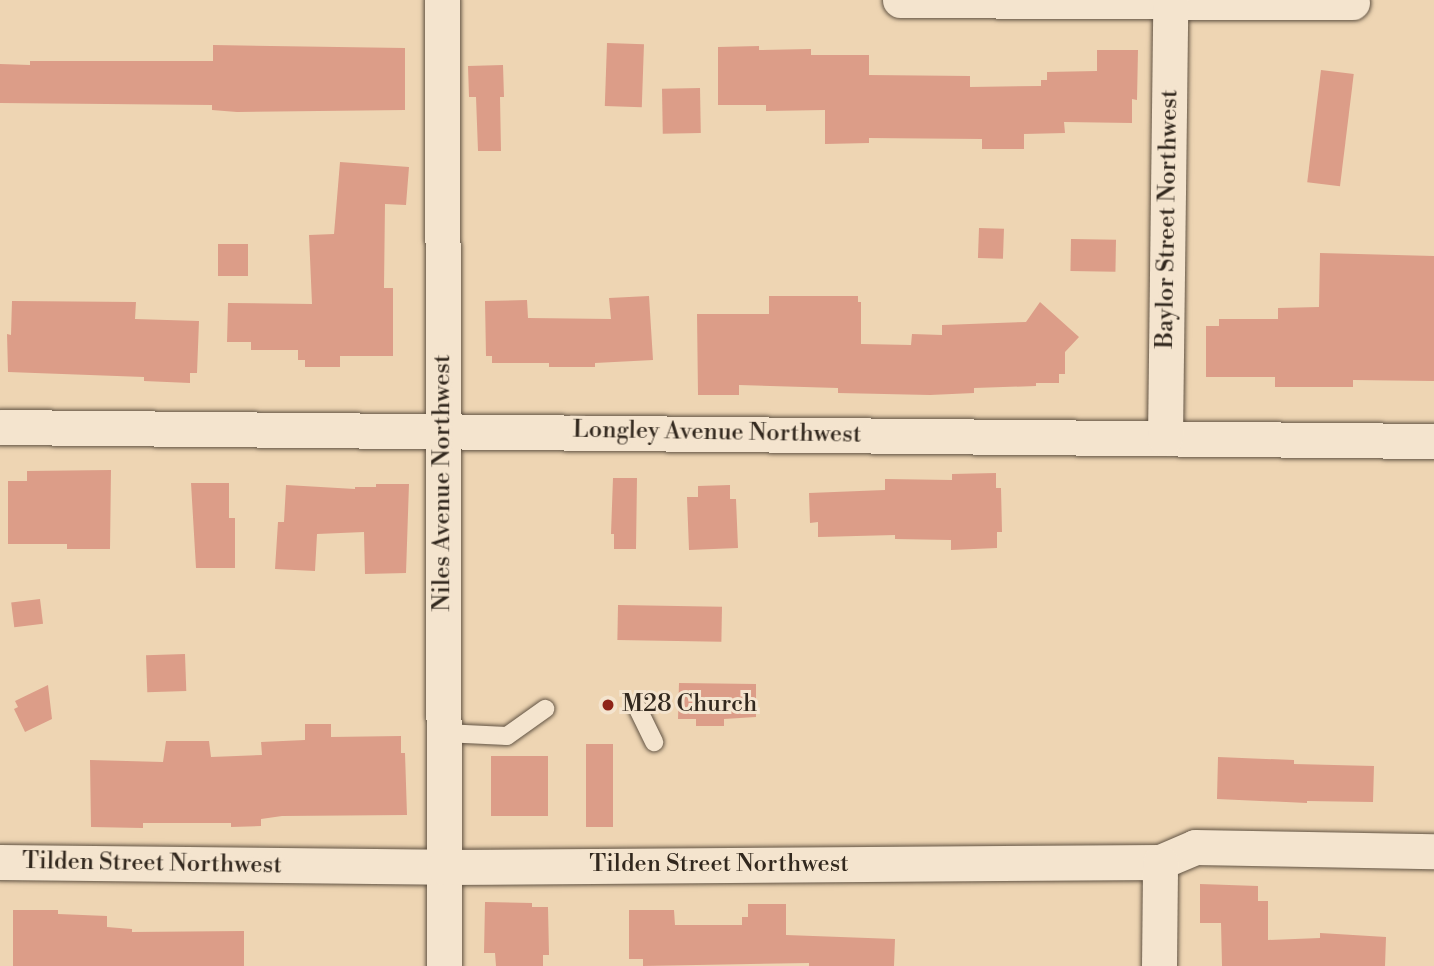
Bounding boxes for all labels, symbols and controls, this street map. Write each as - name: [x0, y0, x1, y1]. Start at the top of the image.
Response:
- street label: Baylor Street Northwest: [1151, 89, 1185, 349]
- street label: Niles Avenue Northwest: [429, 354, 457, 612]
- street label: Longley Avenue Northwest: [572, 416, 862, 450]
- place label: M28 Church: [622, 691, 757, 719]
- marker: M28 Church: [600, 697, 616, 713]
- street label: Tilden Street Northwest: [22, 847, 282, 881]
- street label: Tilden Street Northwest: [589, 851, 849, 879]

